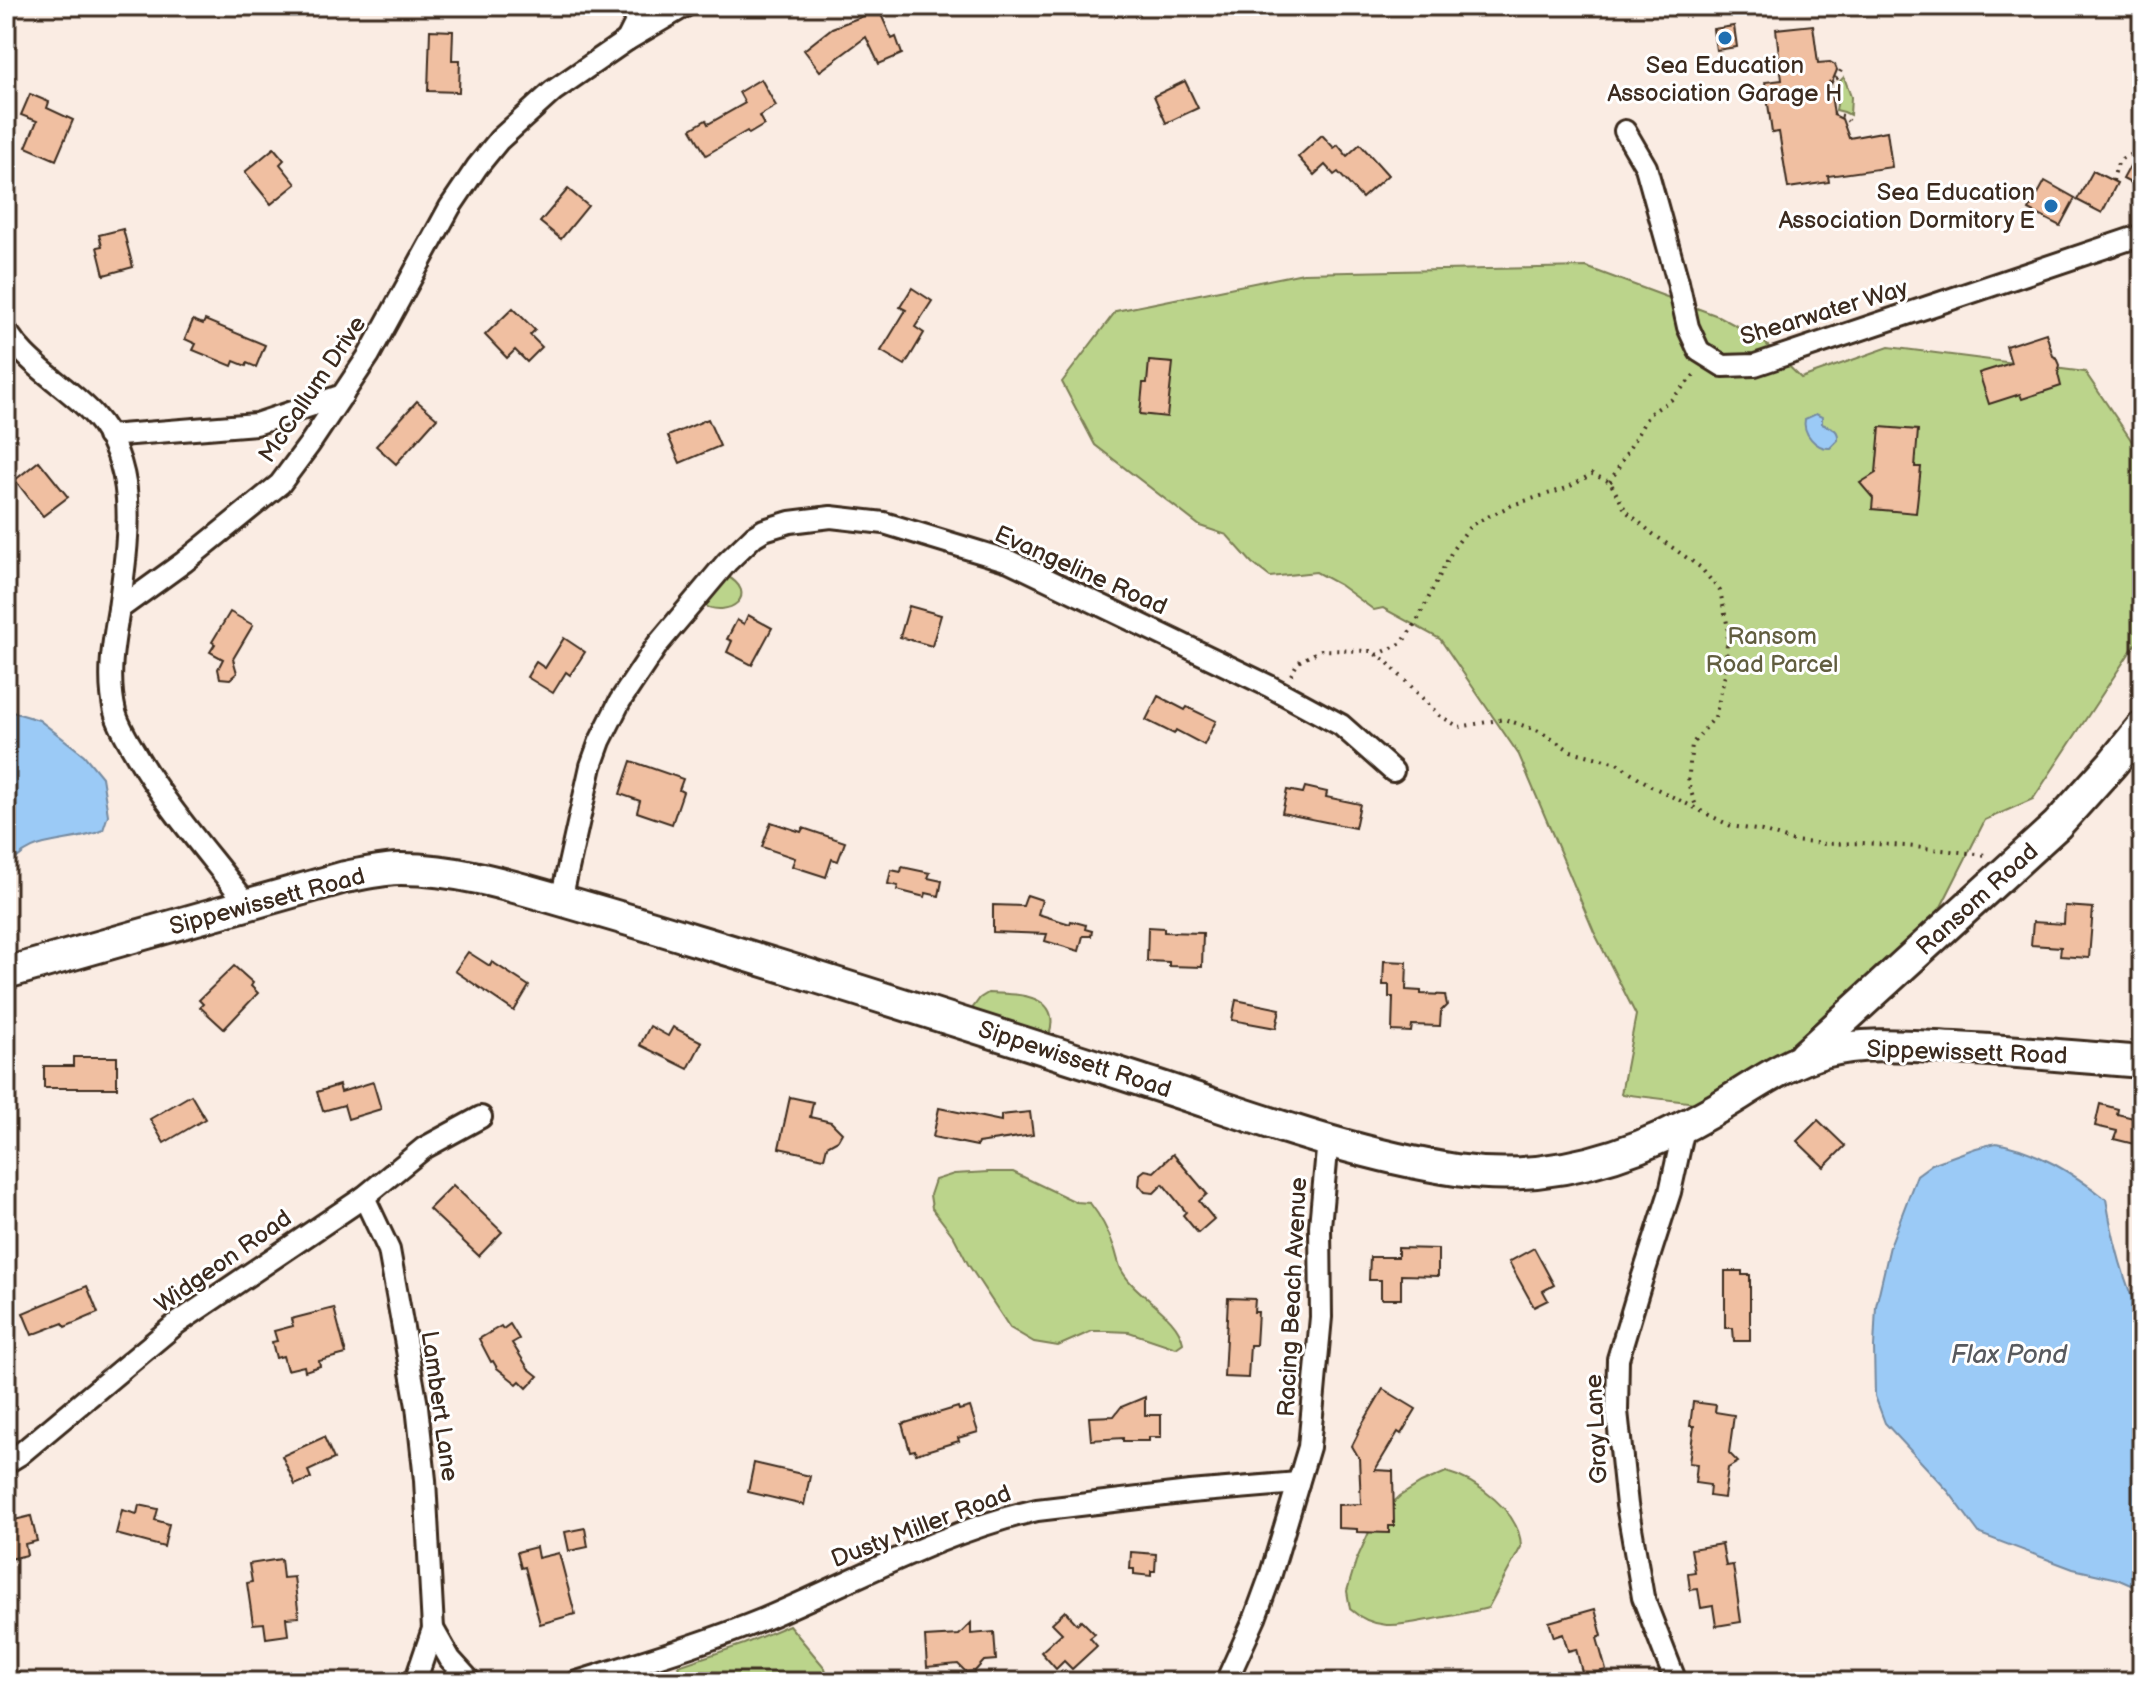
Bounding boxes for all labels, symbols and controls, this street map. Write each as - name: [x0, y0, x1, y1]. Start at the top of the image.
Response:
- marker: Sea Education Association Garage H: [1716, 29, 1734, 47]
- place label: Sea Education Association Garage H: [1607, 51, 1843, 108]
- place label: Sea Education Association Dormitory E: [1779, 178, 2035, 235]
- marker: Sea Education Association Dormitory E: [2042, 197, 2060, 215]
- street label: Shearwater Way: [1737, 273, 1912, 352]
- street label: McCallum Drive: [253, 310, 372, 468]
- street label: Evangeline Road: [990, 519, 1171, 621]
- park label: Ransom Road Parcel: [1706, 622, 1838, 679]
- street label: Ransom Road: [1910, 837, 2044, 962]
- street label: Sippewissett Road: [166, 861, 368, 942]
- street label: Sippewissett Road: [975, 1015, 1175, 1104]
- street label: Sippewissett Road: [1866, 1034, 2068, 1071]
- street label: Racing Beach Avenue: [1272, 1176, 1313, 1418]
- street label: Widgeon Road: [149, 1204, 297, 1319]
- street label: Lambert Lane: [415, 1329, 464, 1483]
- water label: Flax Pond: [1951, 1340, 2068, 1371]
- street label: Gray Lane: [1579, 1373, 1614, 1485]
- street label: Dusty Miller Road: [827, 1479, 1015, 1574]

